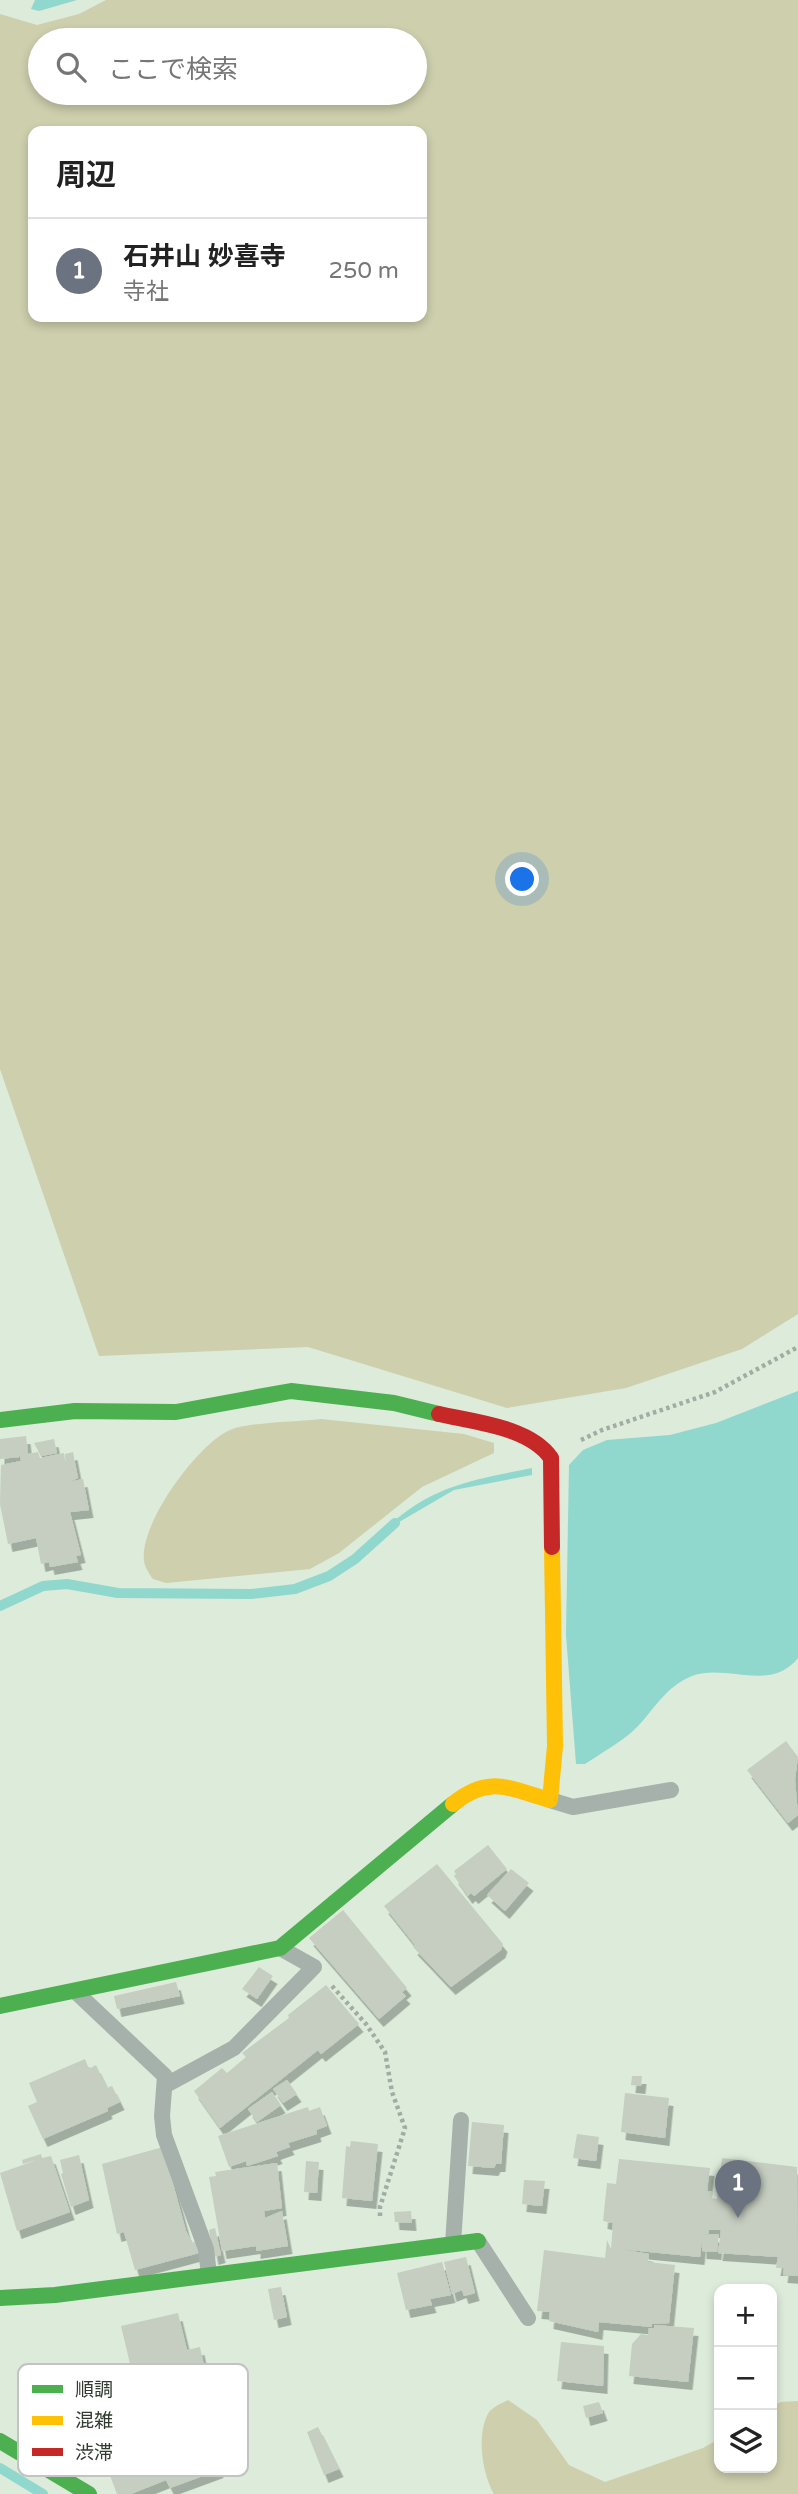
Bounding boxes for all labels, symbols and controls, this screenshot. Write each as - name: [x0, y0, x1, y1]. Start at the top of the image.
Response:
- search box: [28, 28, 427, 105]
- icon: search: [52, 48, 90, 86]
- text: ここで検索: [108, 54, 238, 85]
- text: 周辺: [56, 157, 116, 194]
- text: 石井山 妙喜寺: [123, 241, 286, 272]
- text: 1: [72, 257, 86, 285]
- text: 250 m: [329, 257, 399, 285]
- text: 寺社: [123, 278, 169, 306]
- your location: [505, 862, 539, 896]
- pin: 1: [715, 2160, 761, 2218]
- map controls: [714, 2284, 777, 2473]
- button: +: [714, 2284, 777, 2347]
- button: −: [714, 2347, 777, 2410]
- legend: [18, 2364, 248, 2476]
- text: 順調: [75, 2379, 113, 2401]
- text: 混雑: [75, 2410, 113, 2432]
- button: layers: [714, 2410, 777, 2473]
- text: 渋滞: [75, 2442, 113, 2464]

